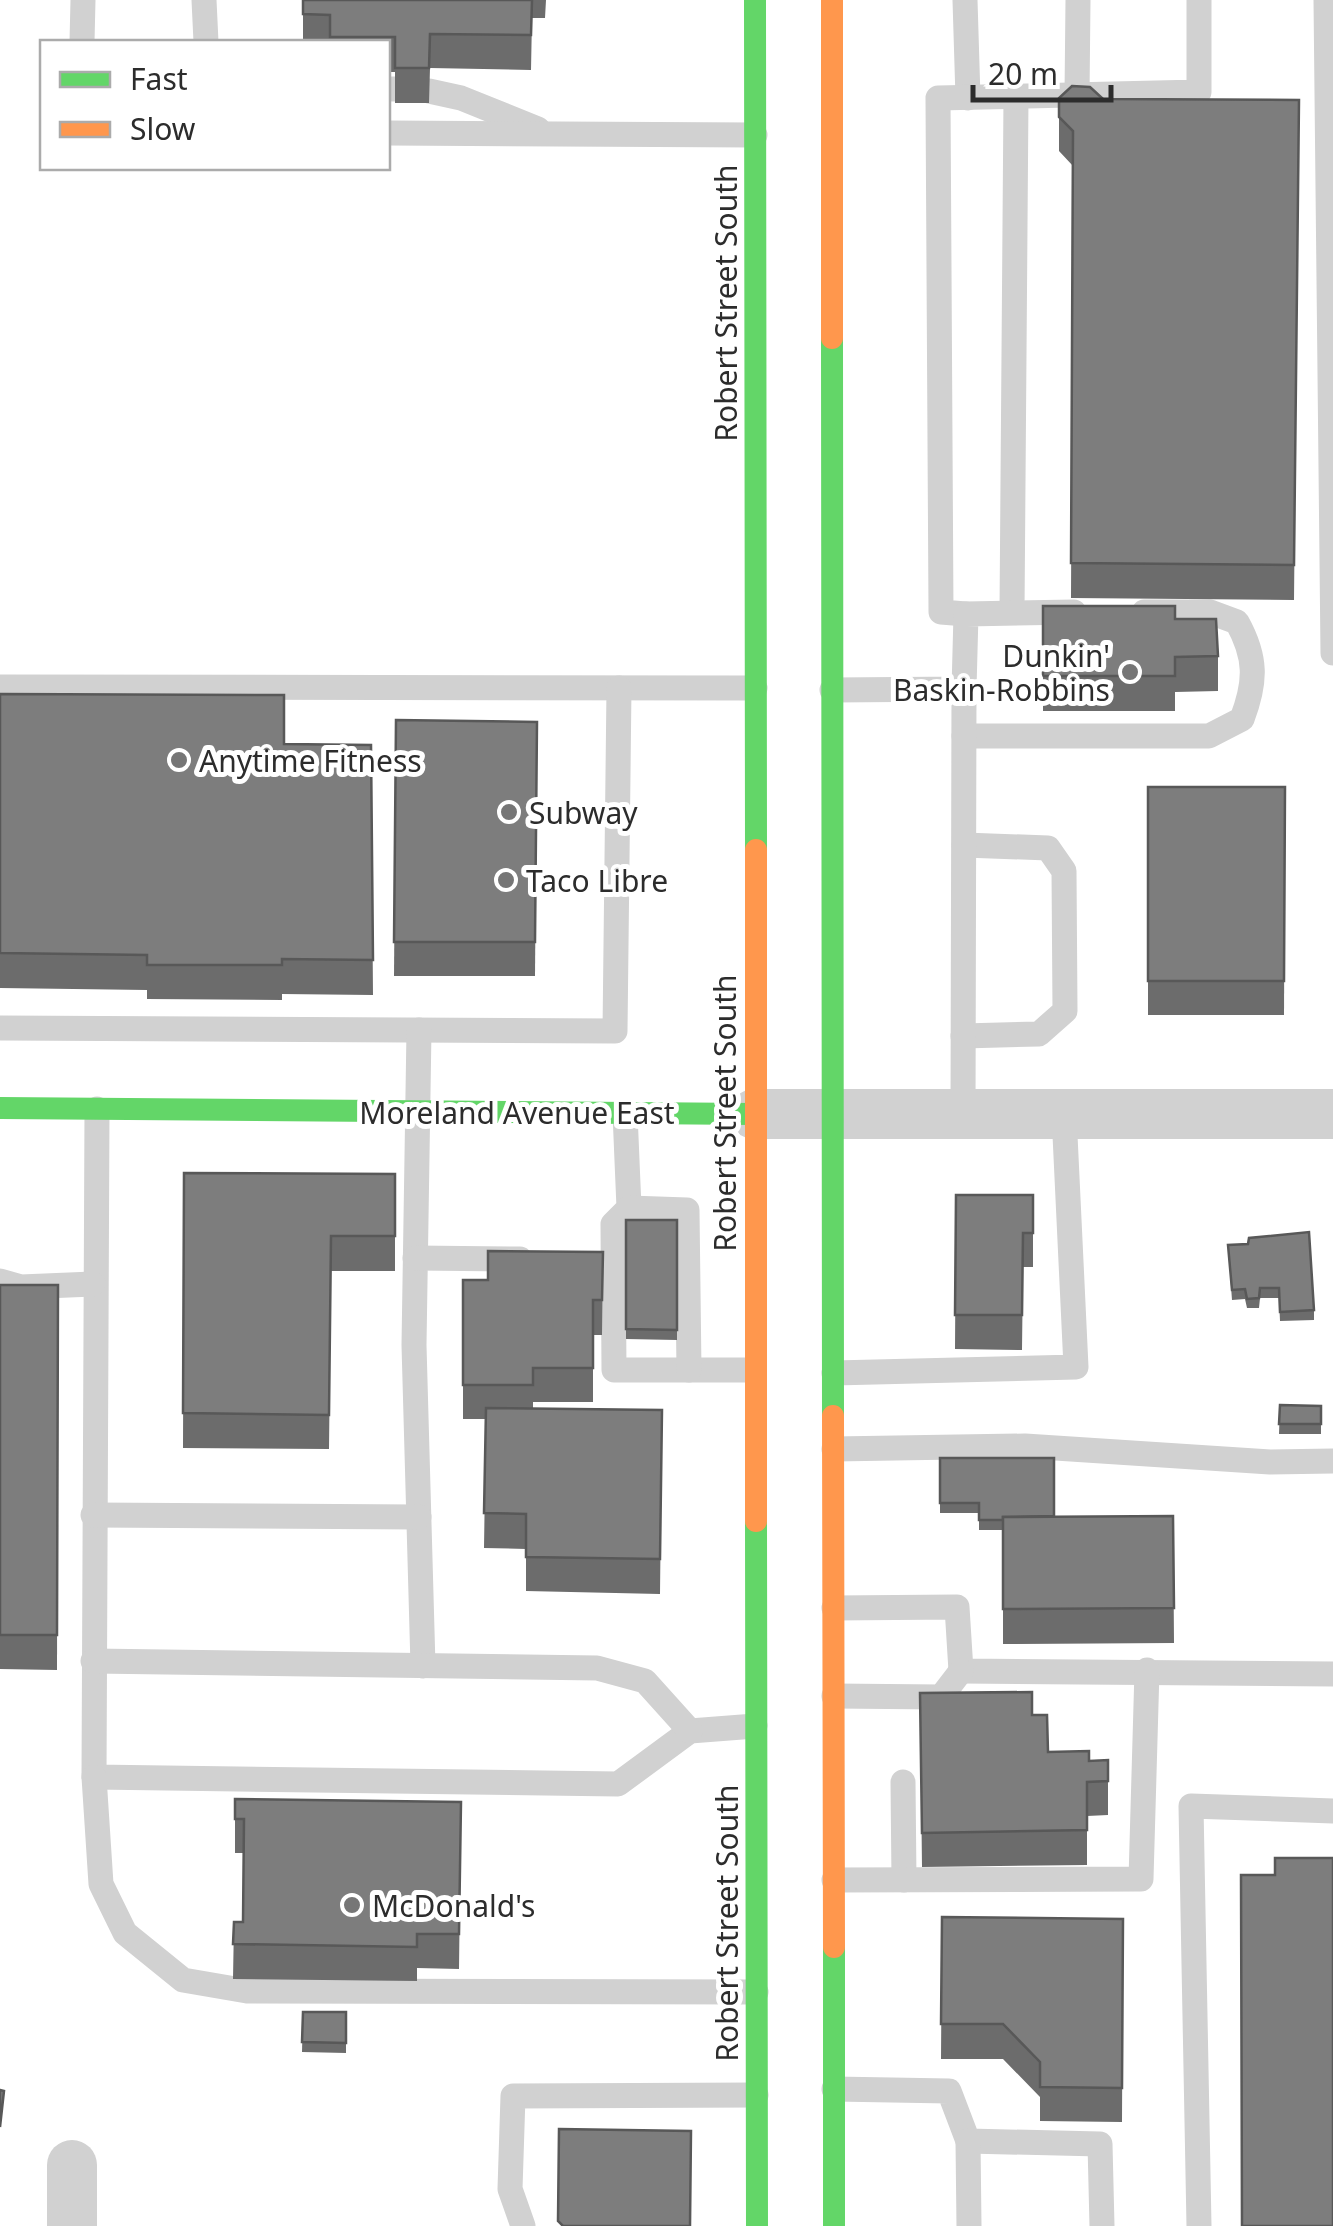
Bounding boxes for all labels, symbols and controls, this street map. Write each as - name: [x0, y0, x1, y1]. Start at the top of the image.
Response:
- legend: [40, 40, 390, 170]
- scale bar: [973, 40, 1110, 102]
- text: 20 m: [988, 53, 1058, 94]
- text: Fast: [130, 58, 188, 99]
- text: Slow: [130, 108, 196, 149]
- street label: Robert Street South: [705, 164, 746, 442]
- place label: Dunkin' Baskin-Robbins: [893, 635, 1110, 710]
- marker: Dunkin' Baskin-Robbins: [1119, 661, 1141, 683]
- place label: Anytime Fitness: [199, 740, 422, 781]
- marker: Anytime Fitness: [168, 749, 190, 771]
- place label: Subway: [529, 792, 638, 833]
- marker: Subway: [498, 801, 520, 823]
- place label: Taco Libre: [526, 860, 668, 901]
- marker: Taco Libre: [495, 869, 517, 891]
- street label: Robert Street South: [704, 974, 745, 1252]
- street label: Moreland Avenue East: [359, 1092, 675, 1133]
- street label: Robert Street South: [706, 1784, 747, 2062]
- place label: McDonald's: [372, 1885, 535, 1926]
- marker: McDonald's: [341, 1894, 363, 1916]

